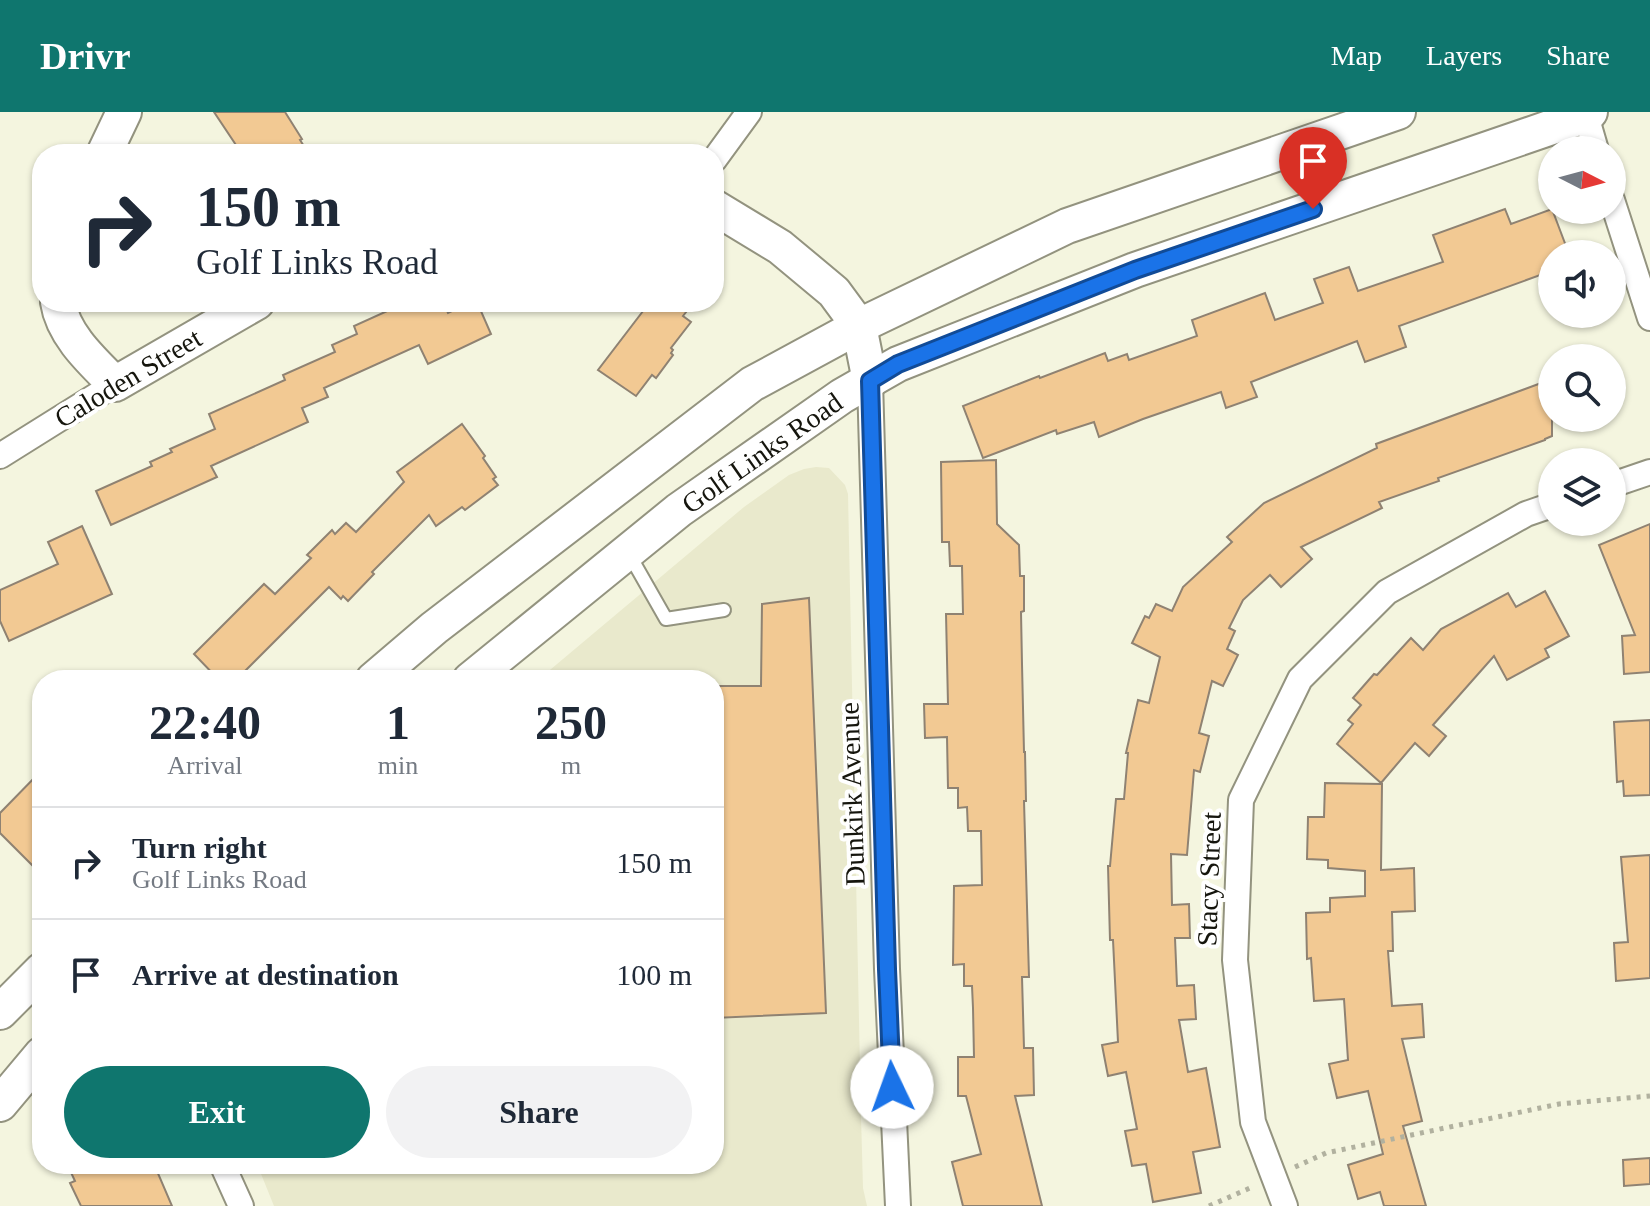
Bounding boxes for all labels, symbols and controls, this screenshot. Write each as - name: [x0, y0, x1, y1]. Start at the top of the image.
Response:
- text: Drivr: [40, 35, 131, 77]
- text: Map: [1331, 40, 1382, 71]
- text: Layers: [1426, 40, 1502, 71]
- text: Share: [1546, 40, 1610, 71]
- pin: [1279, 127, 1347, 209]
- north arrow: [1538, 136, 1626, 224]
- map controls: [1538, 136, 1626, 536]
- icon: arrive: [1291, 139, 1335, 183]
- icon: right: [64, 176, 168, 280]
- text: 150 m: [196, 176, 341, 238]
- button: sound: [1538, 240, 1626, 328]
- text: Golf Links Road: [196, 242, 438, 282]
- street label: Caloden Street: [49, 322, 207, 434]
- button: search: [1538, 344, 1626, 432]
- street label: Golf Links Road: [676, 386, 848, 520]
- button: layers: [1538, 448, 1626, 536]
- text: 22:40: [149, 696, 261, 749]
- text: 1: [386, 696, 410, 749]
- text: 250: [535, 696, 607, 749]
- street label: Dunkirk Avenue: [833, 702, 871, 886]
- text: Arrival: [167, 751, 242, 780]
- text: min: [378, 751, 418, 780]
- text: m: [561, 751, 581, 780]
- street label: Stacy Street: [1191, 811, 1227, 947]
- text: Turn right: [132, 831, 267, 864]
- icon: right: [64, 841, 108, 885]
- text: 150 m: [616, 846, 692, 879]
- text: Golf Links Road: [132, 865, 307, 894]
- icon: arrive: [64, 953, 108, 997]
- text: Arrive at destination: [132, 958, 399, 991]
- text: 100 m: [616, 958, 692, 991]
- position arrow: [850, 1045, 934, 1129]
- button: Exit: [64, 1066, 370, 1158]
- button: Share: [386, 1066, 692, 1158]

